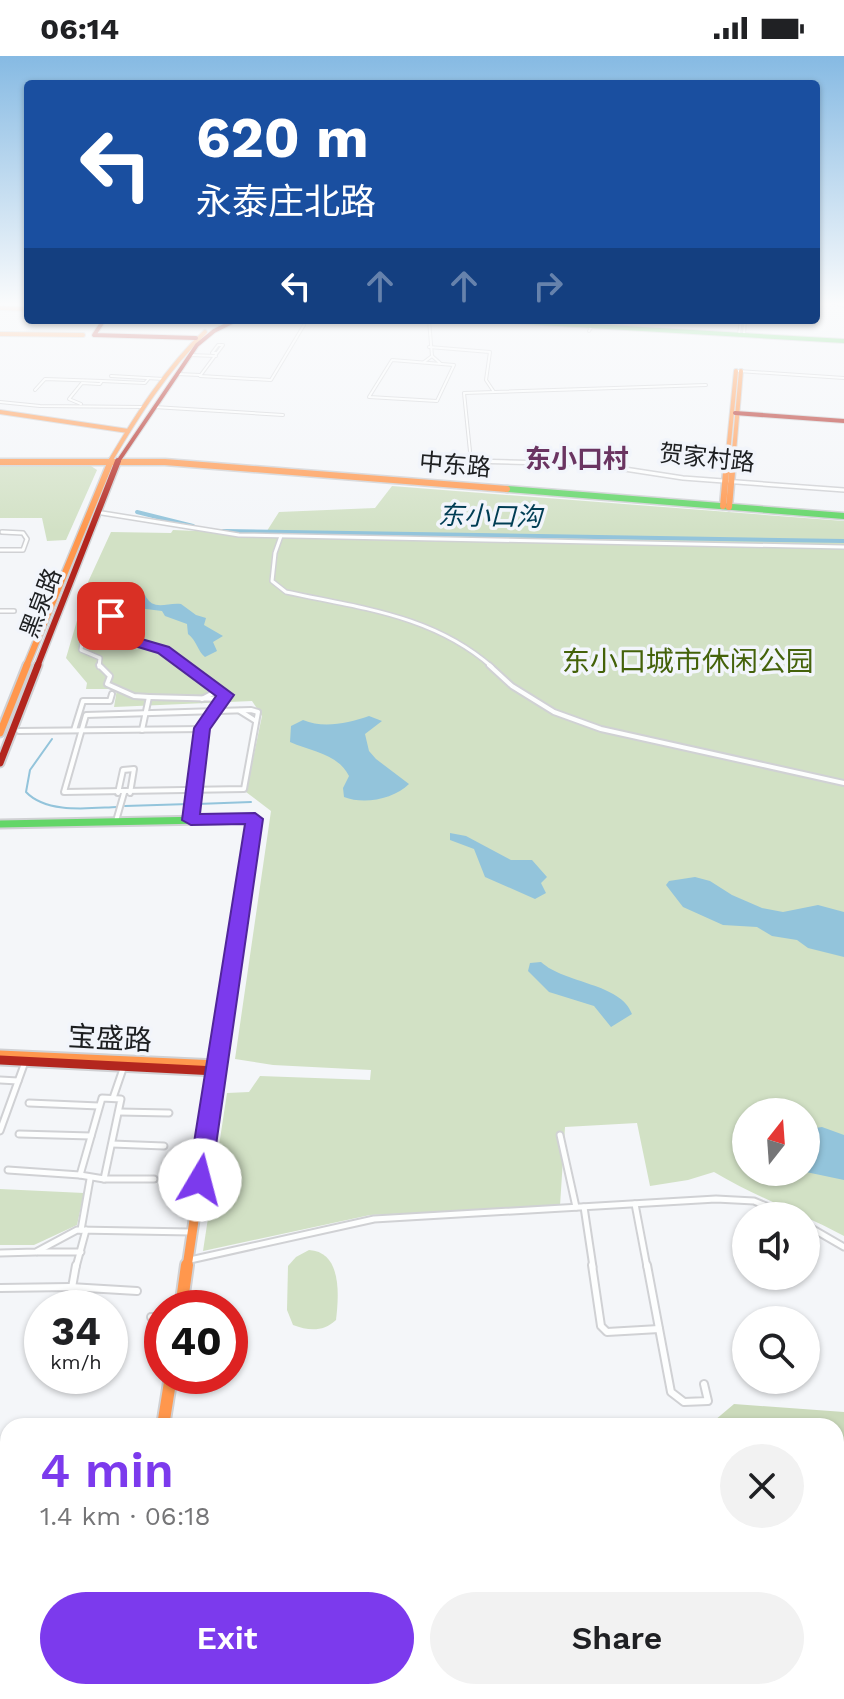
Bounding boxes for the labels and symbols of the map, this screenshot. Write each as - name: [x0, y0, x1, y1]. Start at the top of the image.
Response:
- street label: 贺家村路: [658, 439, 756, 477]
- district label: 东小口村: [525, 444, 629, 474]
- street label: 中东路: [418, 448, 492, 482]
- water label: 东小口沟: [438, 500, 545, 532]
- street label: 黑泉路: [15, 564, 67, 642]
- pin: [77, 582, 145, 650]
- park label: 东小口城市休闲公园: [562, 645, 814, 678]
- street label: 宝盛路: [67, 1020, 153, 1057]
- north arrow: [732, 1098, 820, 1186]
- position arrow: [158, 1138, 242, 1222]
- speed limit sign: 40: [144, 1290, 248, 1394]

